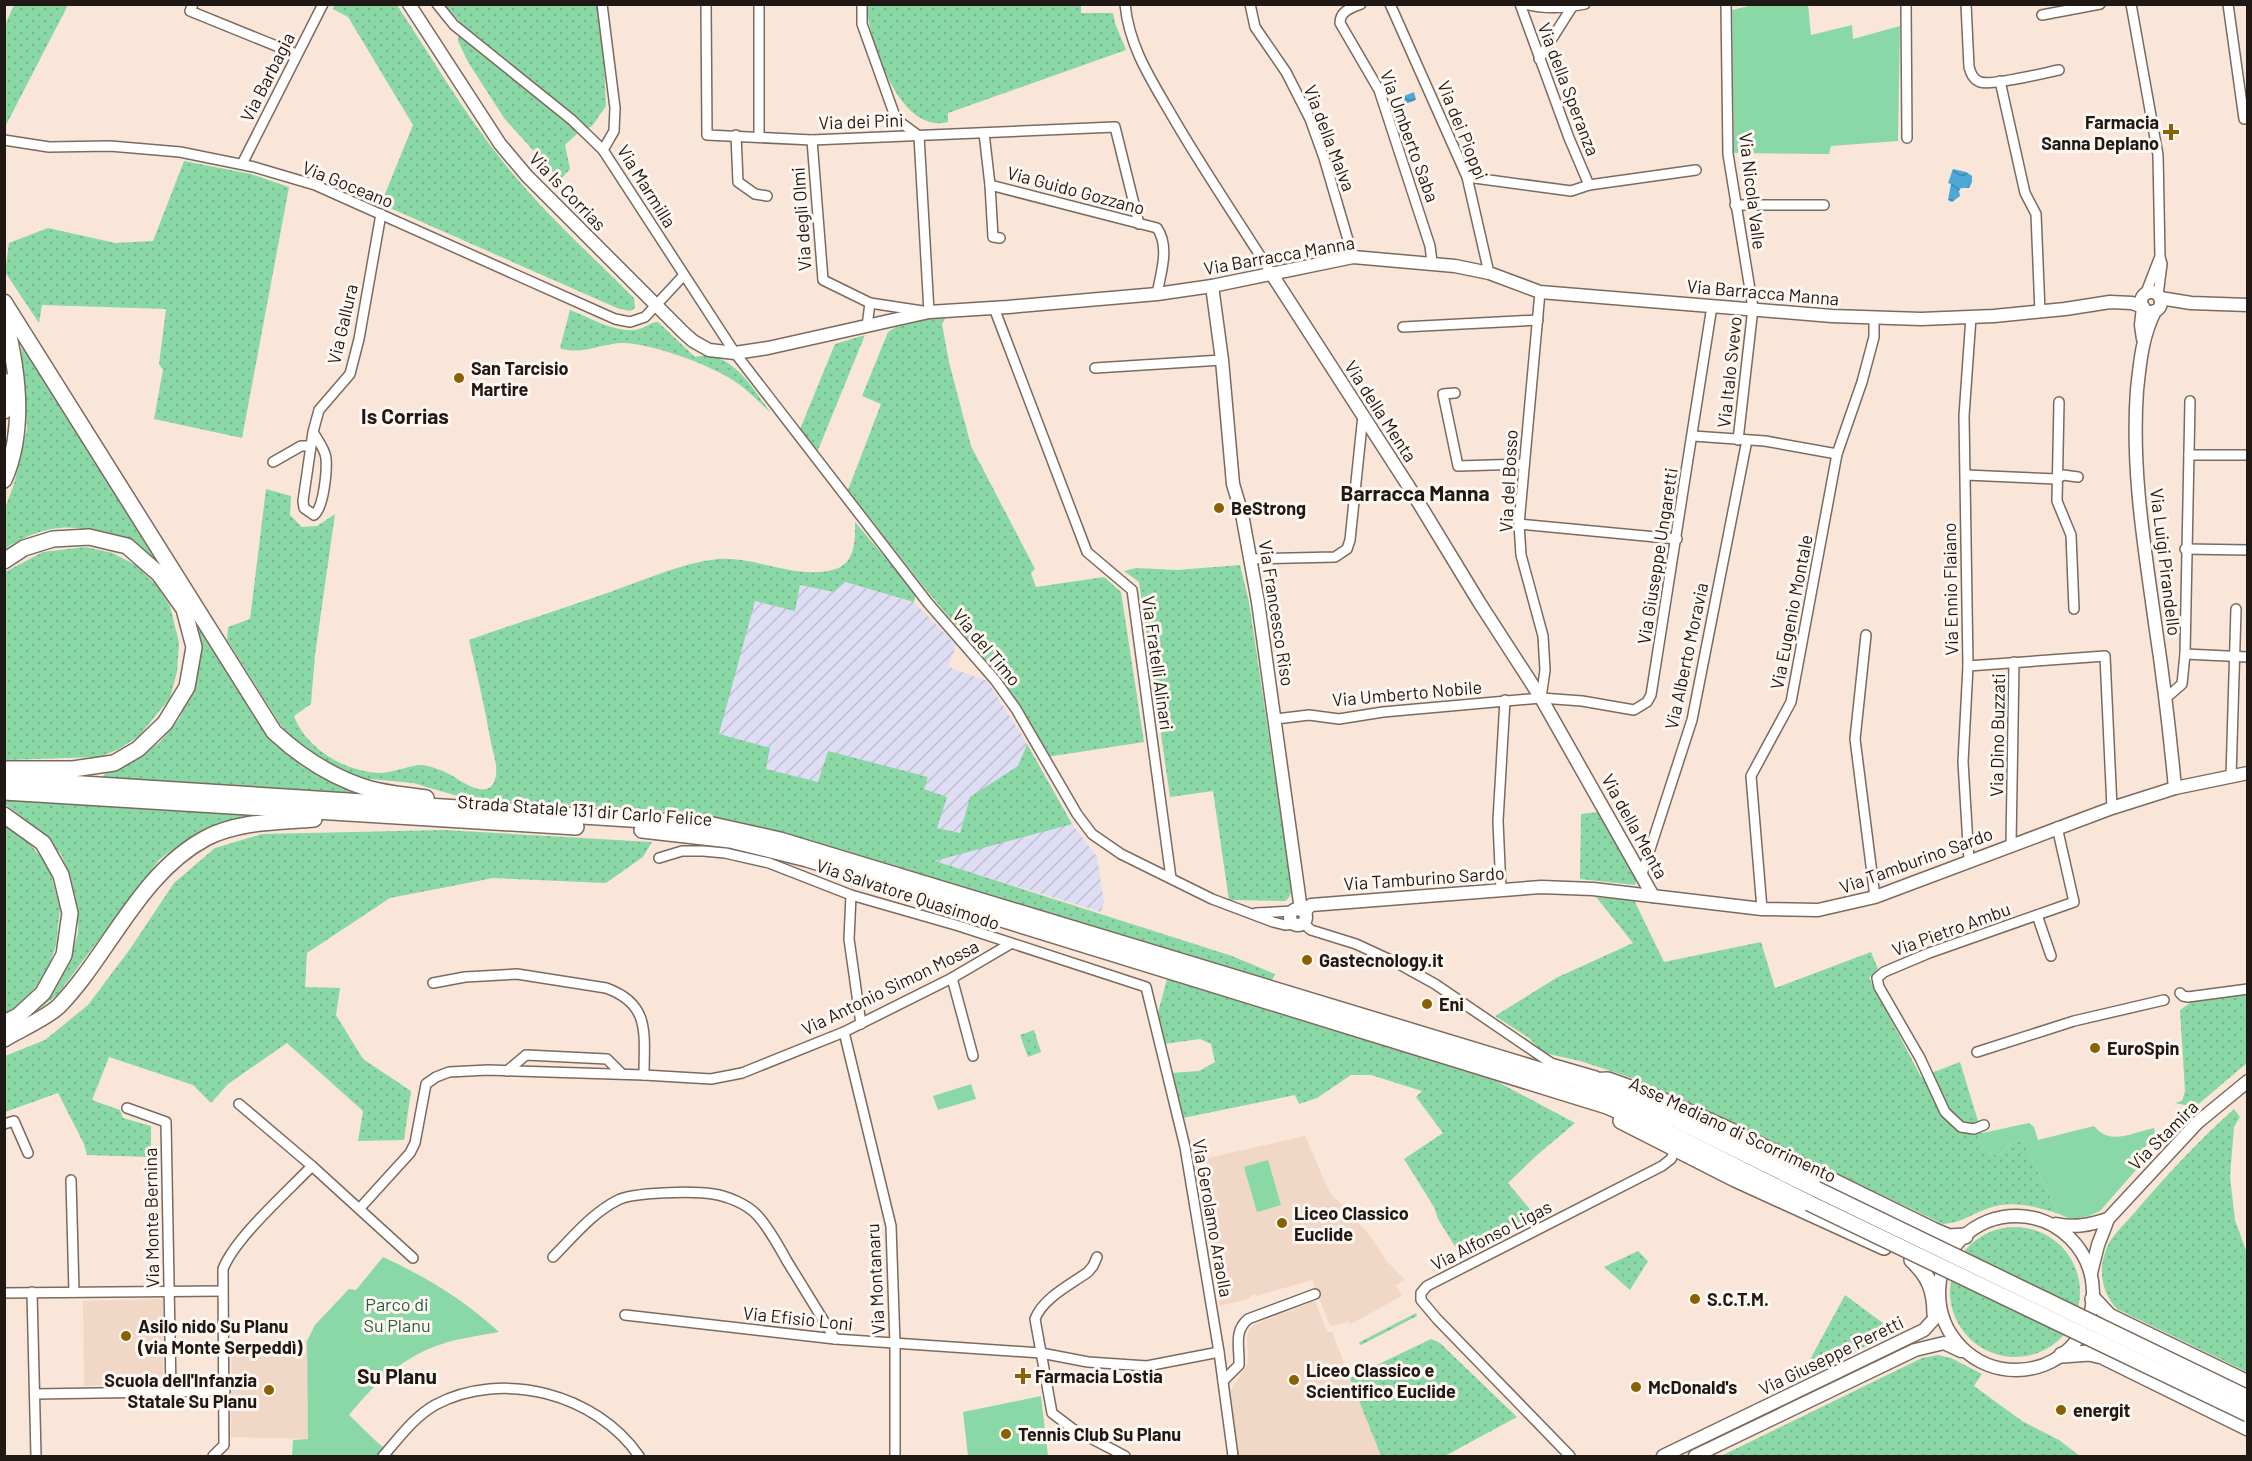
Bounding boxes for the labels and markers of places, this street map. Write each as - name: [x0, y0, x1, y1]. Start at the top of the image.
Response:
- place label: Farmacia Sanna Deplano: [2041, 111, 2159, 154]
- marker: Farmacia Sanna Deplano: [2164, 125, 2178, 139]
- place label: San Tarcisio Martire: [471, 357, 569, 400]
- marker: San Tarcisio Martire: [452, 371, 466, 385]
- place label: BeStrong: [1231, 497, 1306, 519]
- marker: BeStrong: [1212, 501, 1226, 515]
- place label: Gastecnology.it: [1319, 949, 1444, 971]
- marker: Gastecnology.it: [1300, 953, 1314, 967]
- place label: Eni: [1439, 993, 1464, 1015]
- marker: Eni: [1420, 997, 1434, 1011]
- place label: EuroSpin: [2107, 1037, 2179, 1059]
- marker: EuroSpin: [2088, 1041, 2102, 1055]
- place label: Liceo Classico Euclide: [1294, 1202, 1409, 1245]
- marker: Liceo Classico Euclide: [1275, 1216, 1289, 1230]
- place label: S.C.T.M.: [1707, 1288, 1769, 1310]
- marker: S.C.T.M.: [1688, 1292, 1702, 1306]
- place label: Asilo nido Su Planu (via Monte Serpeddì): [137, 1315, 303, 1358]
- marker: Asilo nido Su Planu (via Monte Serpeddì): [119, 1329, 133, 1343]
- place label: Liceo Classico e Scientifico Euclide: [1306, 1359, 1456, 1402]
- place label: Farmacia Lostia: [1035, 1365, 1163, 1387]
- place label: Scuola dell'Infanzia Statale Su Planu: [104, 1369, 257, 1412]
- marker: Farmacia Lostia: [1016, 1369, 1030, 1383]
- marker: Liceo Classico e Scientifico Euclide: [1287, 1373, 1301, 1387]
- place label: McDonald's: [1648, 1376, 1737, 1398]
- marker: McDonald's: [1629, 1380, 1643, 1394]
- marker: Scuola dell'Infanzia Statale Su Planu: [262, 1383, 276, 1397]
- place label: energit: [2073, 1399, 2131, 1421]
- marker: energit: [2054, 1403, 2068, 1417]
- place label: Tennis Club Su Planu: [1018, 1423, 1181, 1445]
- marker: Tennis Club Su Planu: [999, 1427, 1013, 1441]

